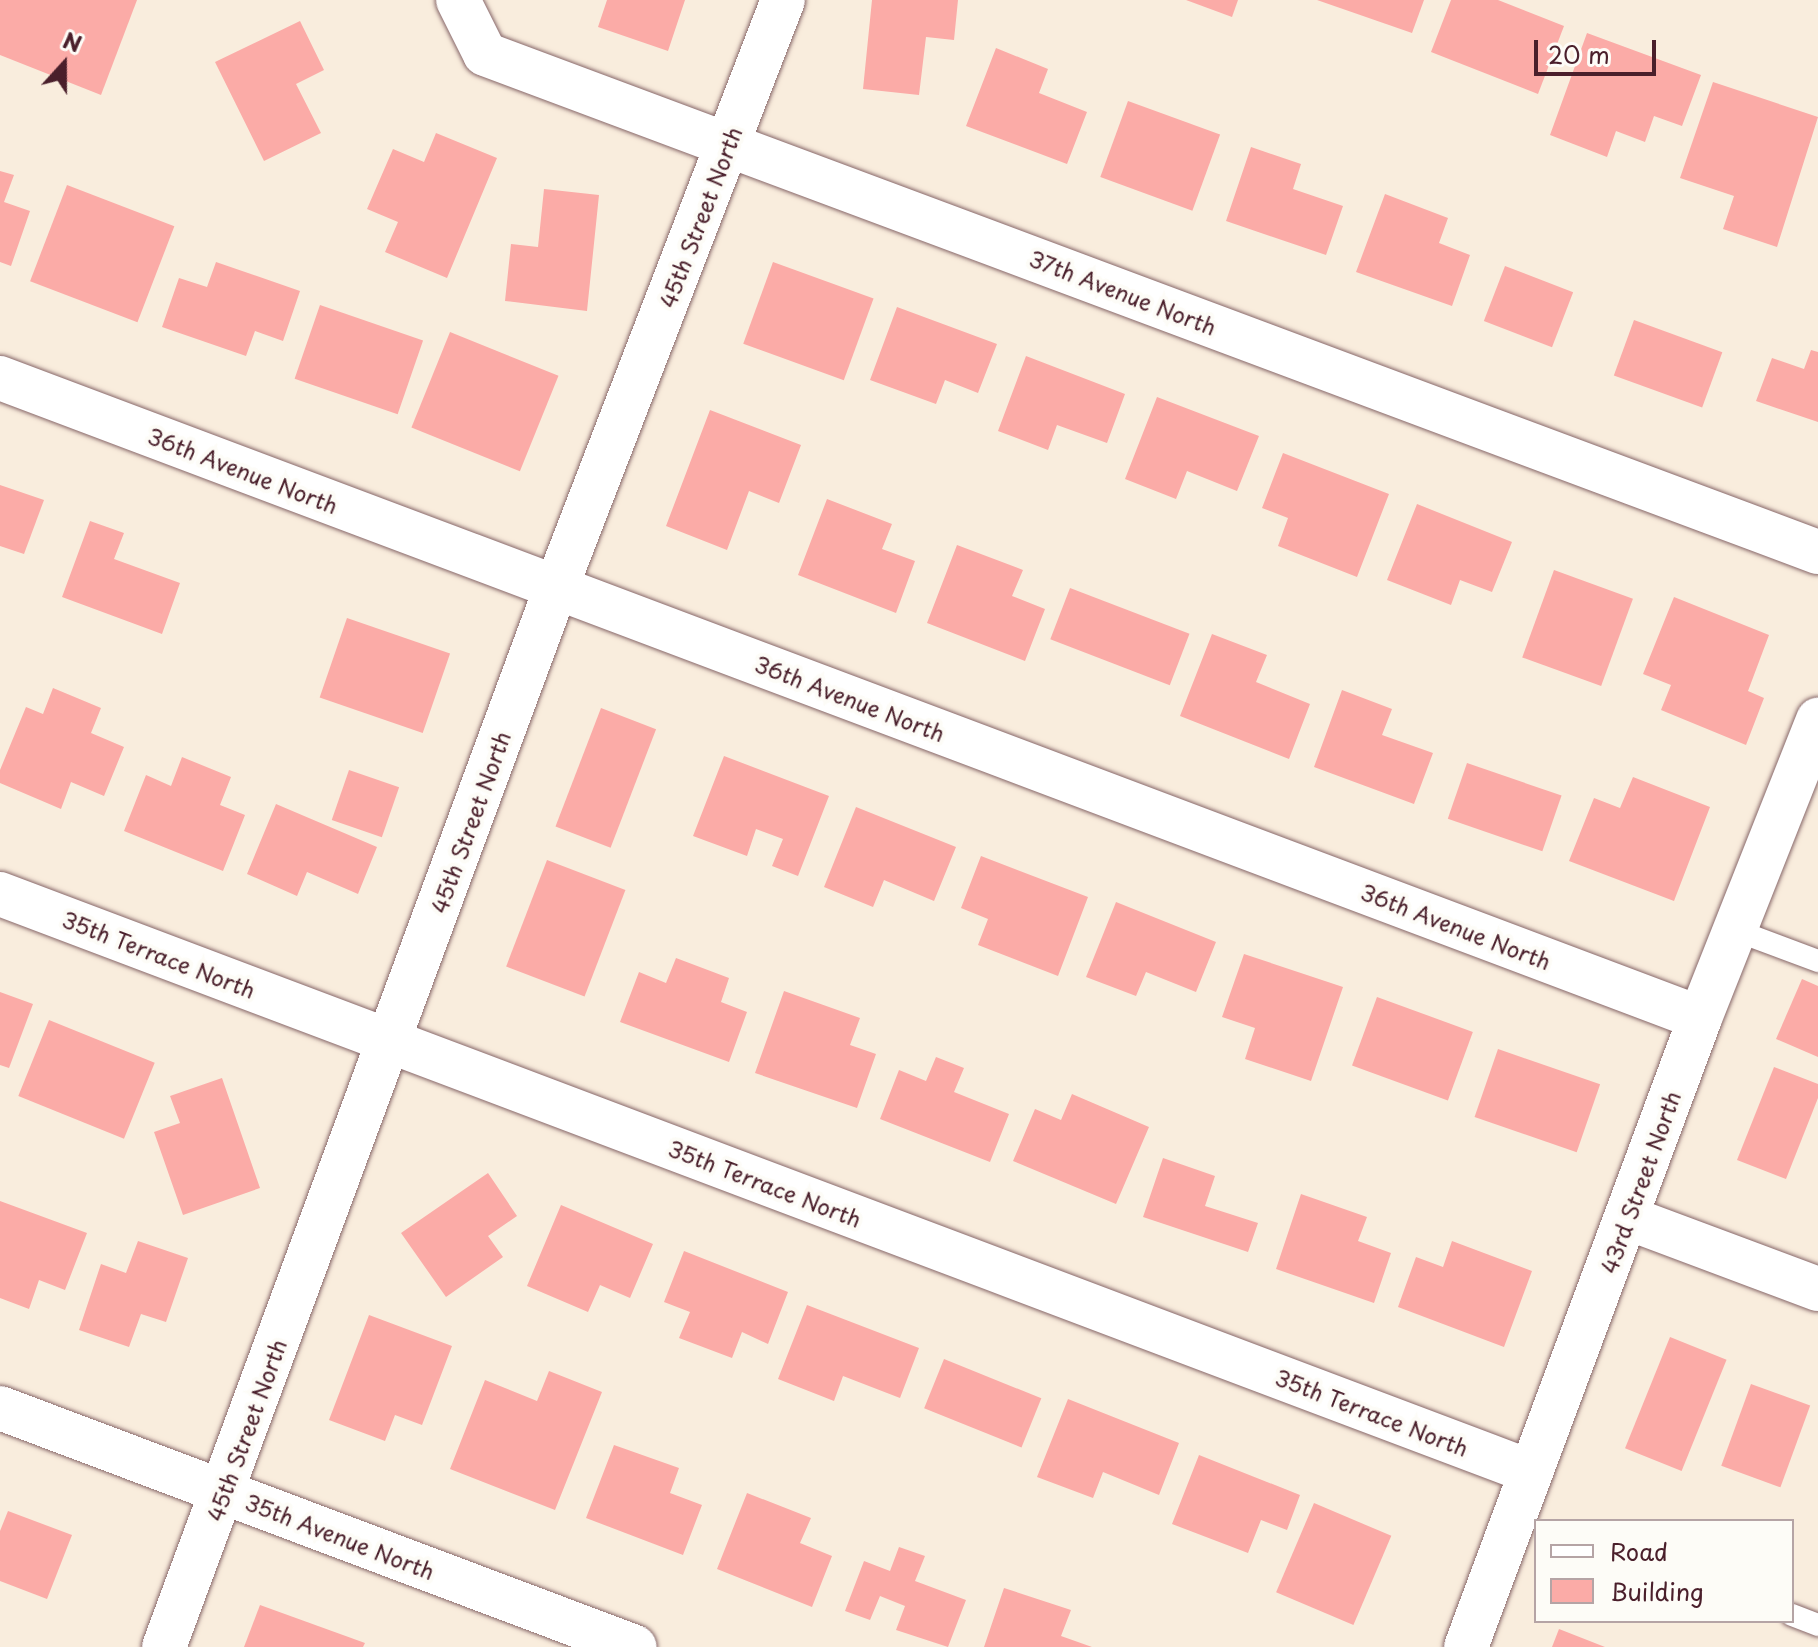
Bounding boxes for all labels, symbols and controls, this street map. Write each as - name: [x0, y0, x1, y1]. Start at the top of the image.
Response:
- text: N: [59, 23, 87, 60]
- north arrow: [24, 24, 104, 104]
- scale bar: [1538, 24, 1660, 74]
- text: 20 m: [1548, 36, 1610, 72]
- street label: 45th Street North: [653, 123, 747, 311]
- street label: 37th Avenue North: [1025, 244, 1221, 340]
- street label: 36th Avenue North: [144, 421, 342, 519]
- street label: 36th Avenue North: [751, 649, 949, 747]
- street label: 45th Street North: [425, 728, 515, 916]
- street label: 36th Avenue North: [1357, 877, 1555, 975]
- street label: 35th Terrace North: [59, 905, 259, 1003]
- street label: 43rd Street North: [1595, 1087, 1685, 1277]
- street label: 35th Terrace North: [665, 1134, 865, 1232]
- street label: 45th Street North: [201, 1336, 291, 1524]
- street label: 35th Terrace North: [1272, 1363, 1472, 1461]
- street label: 35th Avenue North: [242, 1488, 438, 1584]
- legend: [1534, 1519, 1794, 1623]
- text: Road: [1610, 1533, 1668, 1569]
- text: Building: [1610, 1573, 1704, 1609]

